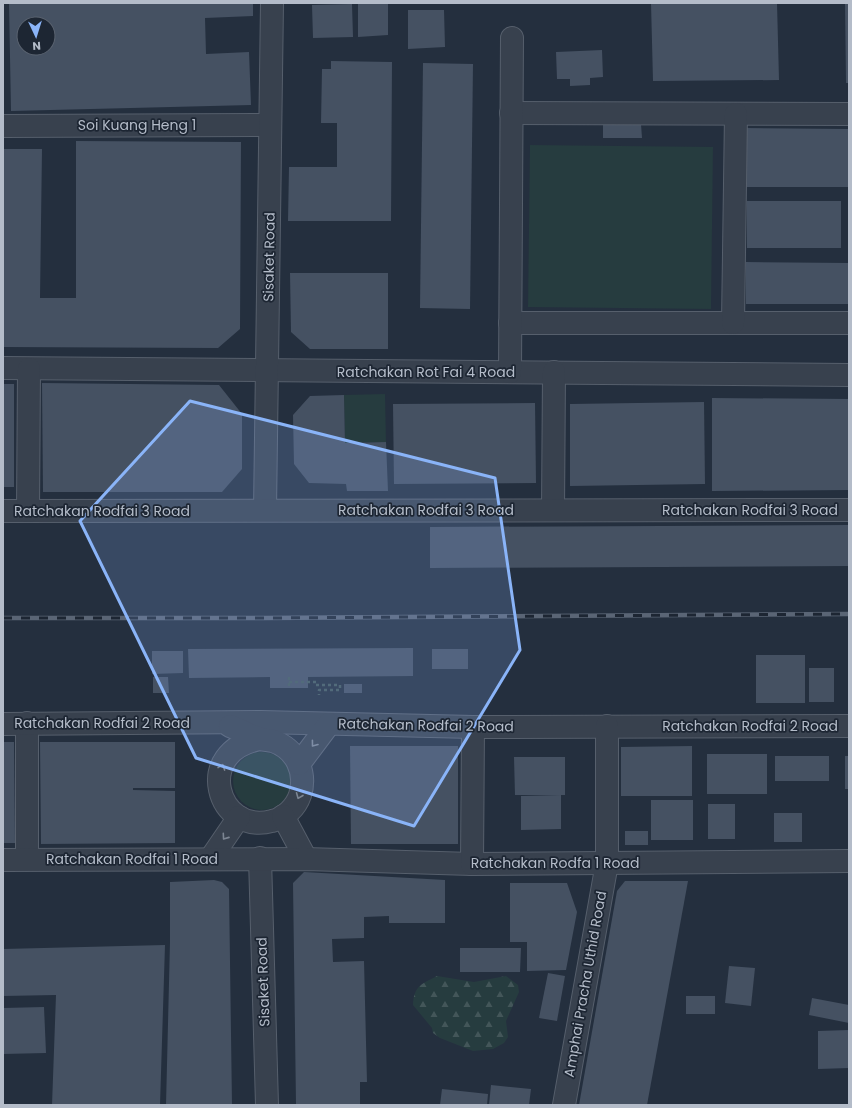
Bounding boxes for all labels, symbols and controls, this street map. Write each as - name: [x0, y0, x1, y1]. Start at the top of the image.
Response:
- north arrow: [16, 16, 56, 56]
- text: N: [32, 38, 41, 54]
- street label: Soi Kuang Heng 1: [78, 115, 196, 135]
- street label: Sisaket Road: [258, 212, 280, 302]
- street label: Ratchakan Rot Fai 4 Road: [337, 362, 515, 382]
- street label: Ratchakan Rodfai 3 Road: [338, 500, 514, 520]
- street label: Ratchakan Rodfai 3 Road: [662, 500, 838, 520]
- street label: Ratchakan Rodfai 3 Road: [14, 501, 190, 521]
- street label: Ratchakan Rodfai 2 Road: [14, 713, 190, 733]
- street label: Ratchakan Rodfai 2 Road: [338, 713, 514, 737]
- street label: Ratchakan Rodfai 2 Road: [662, 716, 838, 736]
- one-way arrow: [312, 739, 319, 746]
- one-way arrow: [217, 763, 226, 770]
- one-way arrow: [295, 792, 303, 799]
- one-way arrow: [222, 833, 230, 840]
- street label: Ratchakan Rodfai 1 Road: [46, 849, 218, 869]
- street label: Ratchakan Rodfa 1 Road: [471, 853, 639, 873]
- street label: Amphai Pracha Uthid Road: [559, 889, 611, 1079]
- street label: Sisaket Road: [251, 937, 275, 1027]

